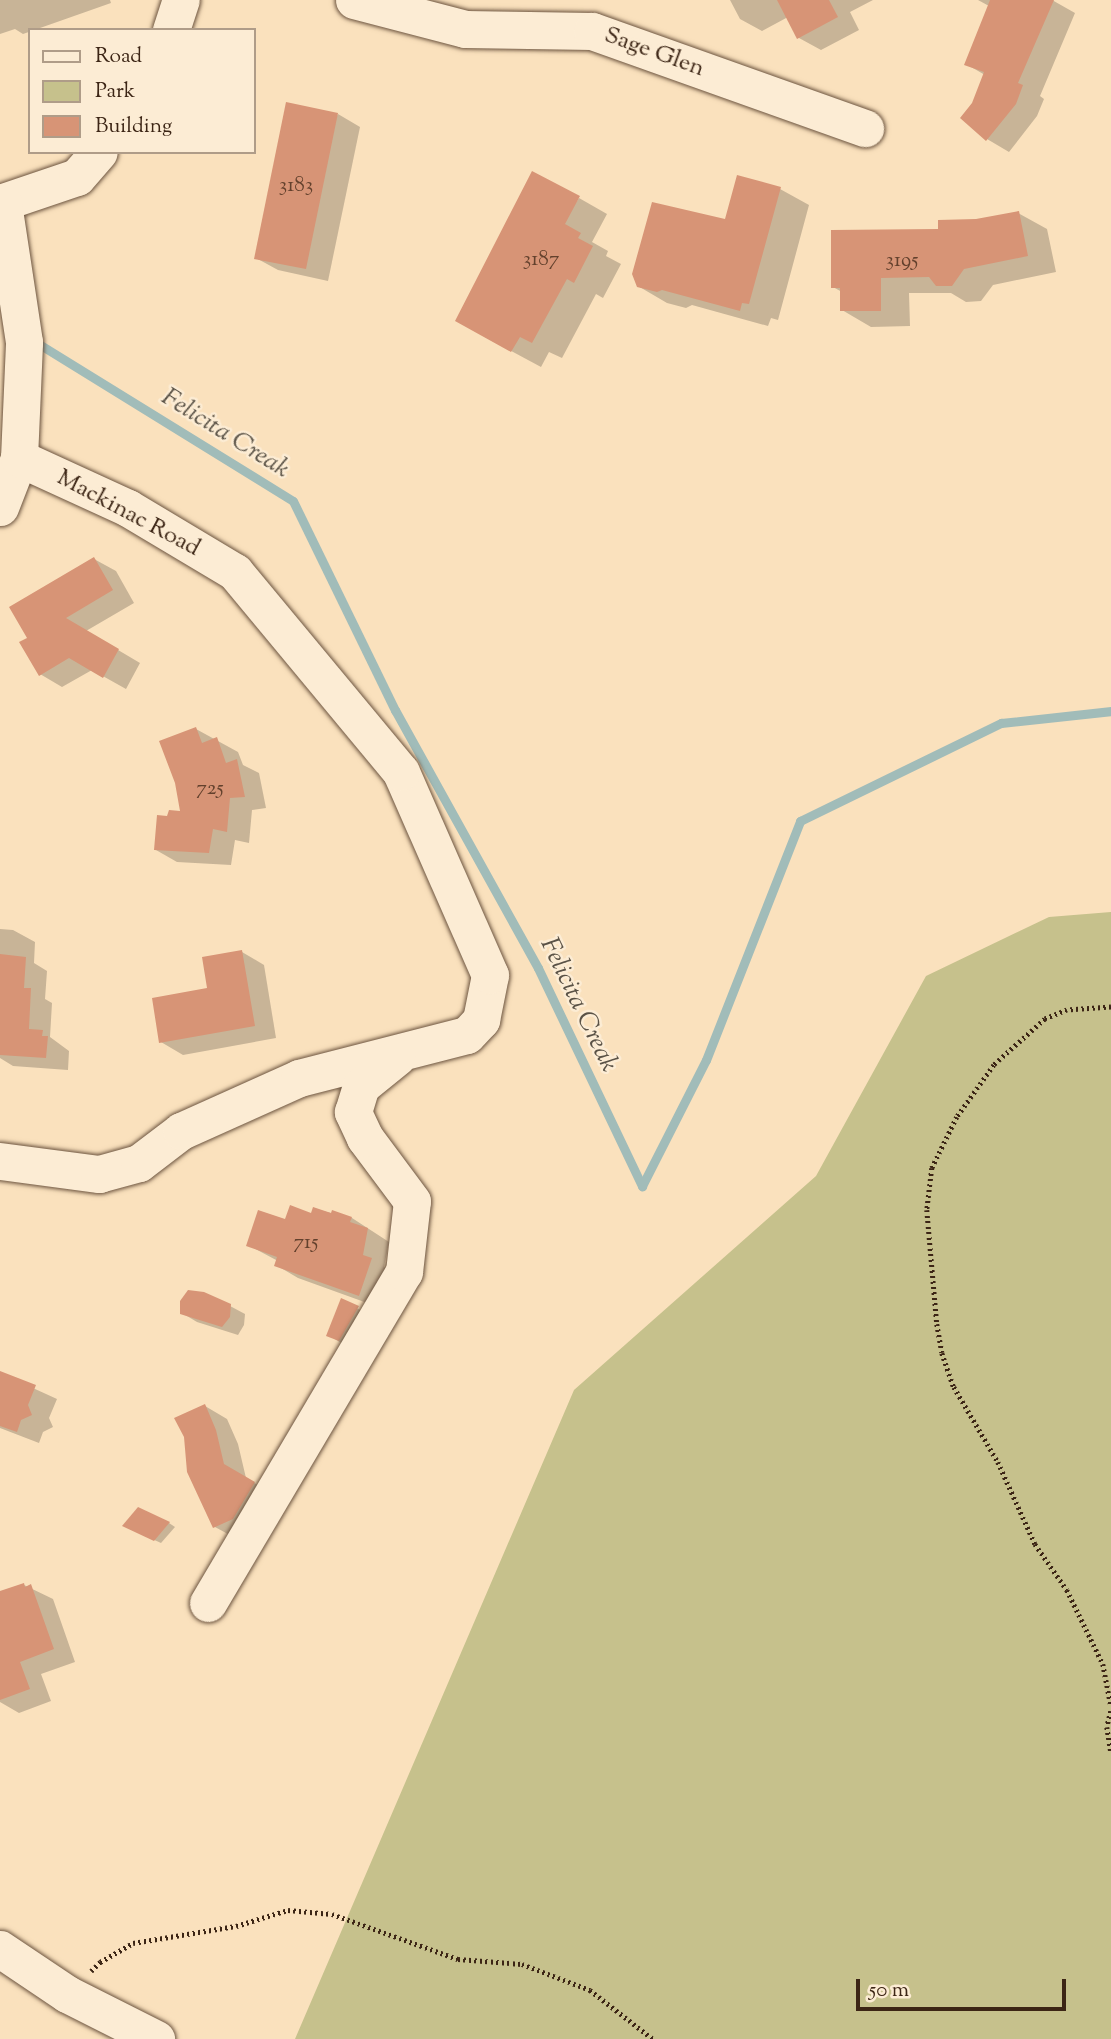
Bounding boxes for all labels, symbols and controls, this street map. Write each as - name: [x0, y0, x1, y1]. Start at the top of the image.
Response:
- street label: Sage Glen: [600, 22, 708, 84]
- legend: [28, 28, 256, 154]
- text: Road: [95, 42, 142, 72]
- text: Park: [95, 77, 135, 107]
- text: Building: [95, 112, 172, 142]
- house number: 3183: [279, 173, 313, 199]
- house number: 3187: [523, 247, 559, 273]
- house number: 3195: [885, 248, 919, 274]
- water label: Felicita Creak: [155, 382, 295, 486]
- street label: Mackinac Road: [51, 464, 205, 564]
- house number: 725: [196, 776, 224, 802]
- water label: Felicita Creak: [532, 933, 624, 1077]
- house number: 715: [294, 1230, 318, 1256]
- scale bar: [859, 1966, 1069, 2010]
- text: 50 m: [869, 1976, 909, 2006]

